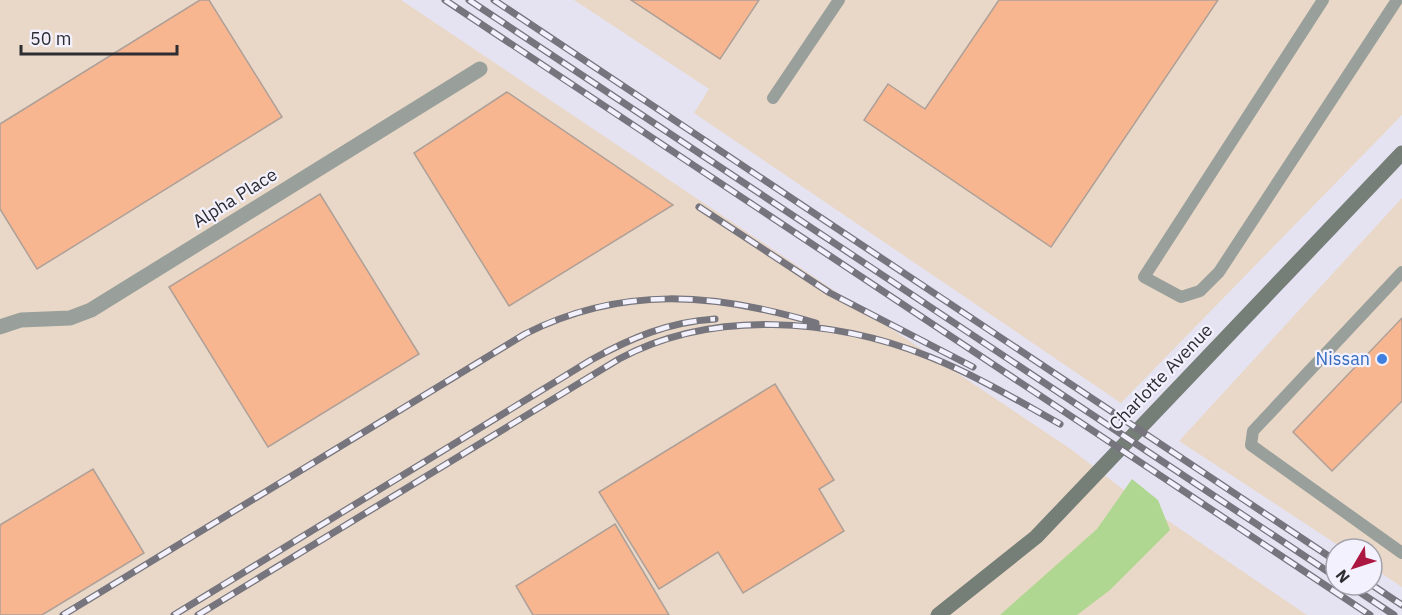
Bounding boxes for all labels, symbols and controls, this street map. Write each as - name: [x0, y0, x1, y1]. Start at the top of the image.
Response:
- scale bar: [21, 18, 177, 56]
- text: 50 m: [30, 27, 72, 50]
- street label: Alpha Place: [188, 163, 281, 233]
- street label: Charlotte Avenue: [1104, 319, 1217, 435]
- place label: Nissan: [1316, 347, 1370, 370]
- marker: Nissan: [1375, 352, 1389, 366]
- north arrow: [1324, 537, 1384, 597]
- text: N: [1331, 566, 1354, 587]

